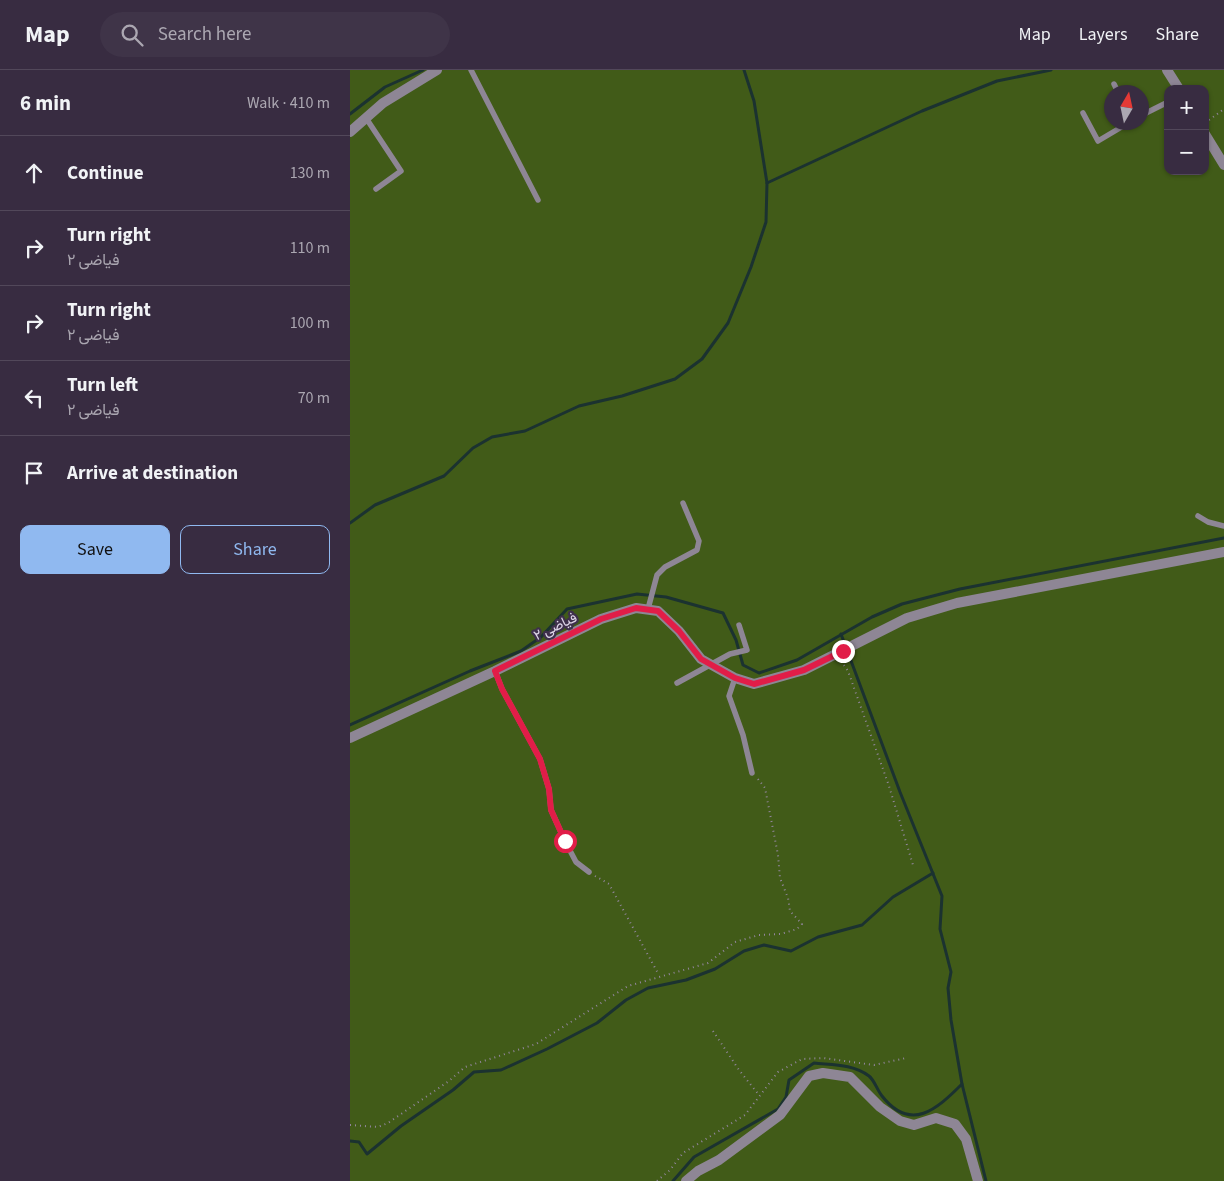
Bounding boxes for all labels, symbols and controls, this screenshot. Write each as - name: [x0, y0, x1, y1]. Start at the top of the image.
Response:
- search box: [100, 12, 450, 57]
- text: Map: [25, 17, 70, 52]
- icon: search: [118, 21, 146, 49]
- text: Search here: [158, 21, 251, 48]
- text: Map: [1019, 22, 1051, 47]
- text: Layers: [1079, 22, 1128, 47]
- text: Share: [1156, 22, 1199, 47]
- north arrow: [1104, 85, 1149, 130]
- map controls: [1164, 85, 1209, 175]
- button: +: [1164, 85, 1209, 130]
- text: 6 min: [20, 88, 71, 118]
- text: Walk · 410 m: [247, 92, 330, 114]
- button: −: [1164, 130, 1209, 175]
- icon: ahead: [20, 159, 48, 187]
- text: Continue: [67, 160, 144, 187]
- text: 130 m: [290, 162, 330, 184]
- text: Turn right: [67, 222, 151, 249]
- icon: right: [20, 234, 48, 262]
- text: 110 m: [290, 237, 330, 259]
- text: فیاضی ۲: [67, 249, 120, 271]
- text: Turn right: [67, 297, 151, 324]
- icon: right: [20, 309, 48, 337]
- text: 100 m: [290, 312, 330, 334]
- text: فیاضی ۲: [67, 324, 120, 346]
- text: Turn left: [67, 372, 138, 399]
- icon: left: [20, 384, 48, 412]
- text: 70 m: [298, 387, 330, 409]
- text: فیاضی ۲: [67, 399, 120, 421]
- icon: arrive: [20, 459, 48, 487]
- text: Arrive at destination: [67, 460, 238, 487]
- button: Save: [20, 525, 170, 574]
- button: Share: [180, 525, 330, 574]
- street label: فیاضی ۲: [530, 608, 581, 646]
- route end: [832, 640, 855, 663]
- route start: [554, 830, 577, 853]

